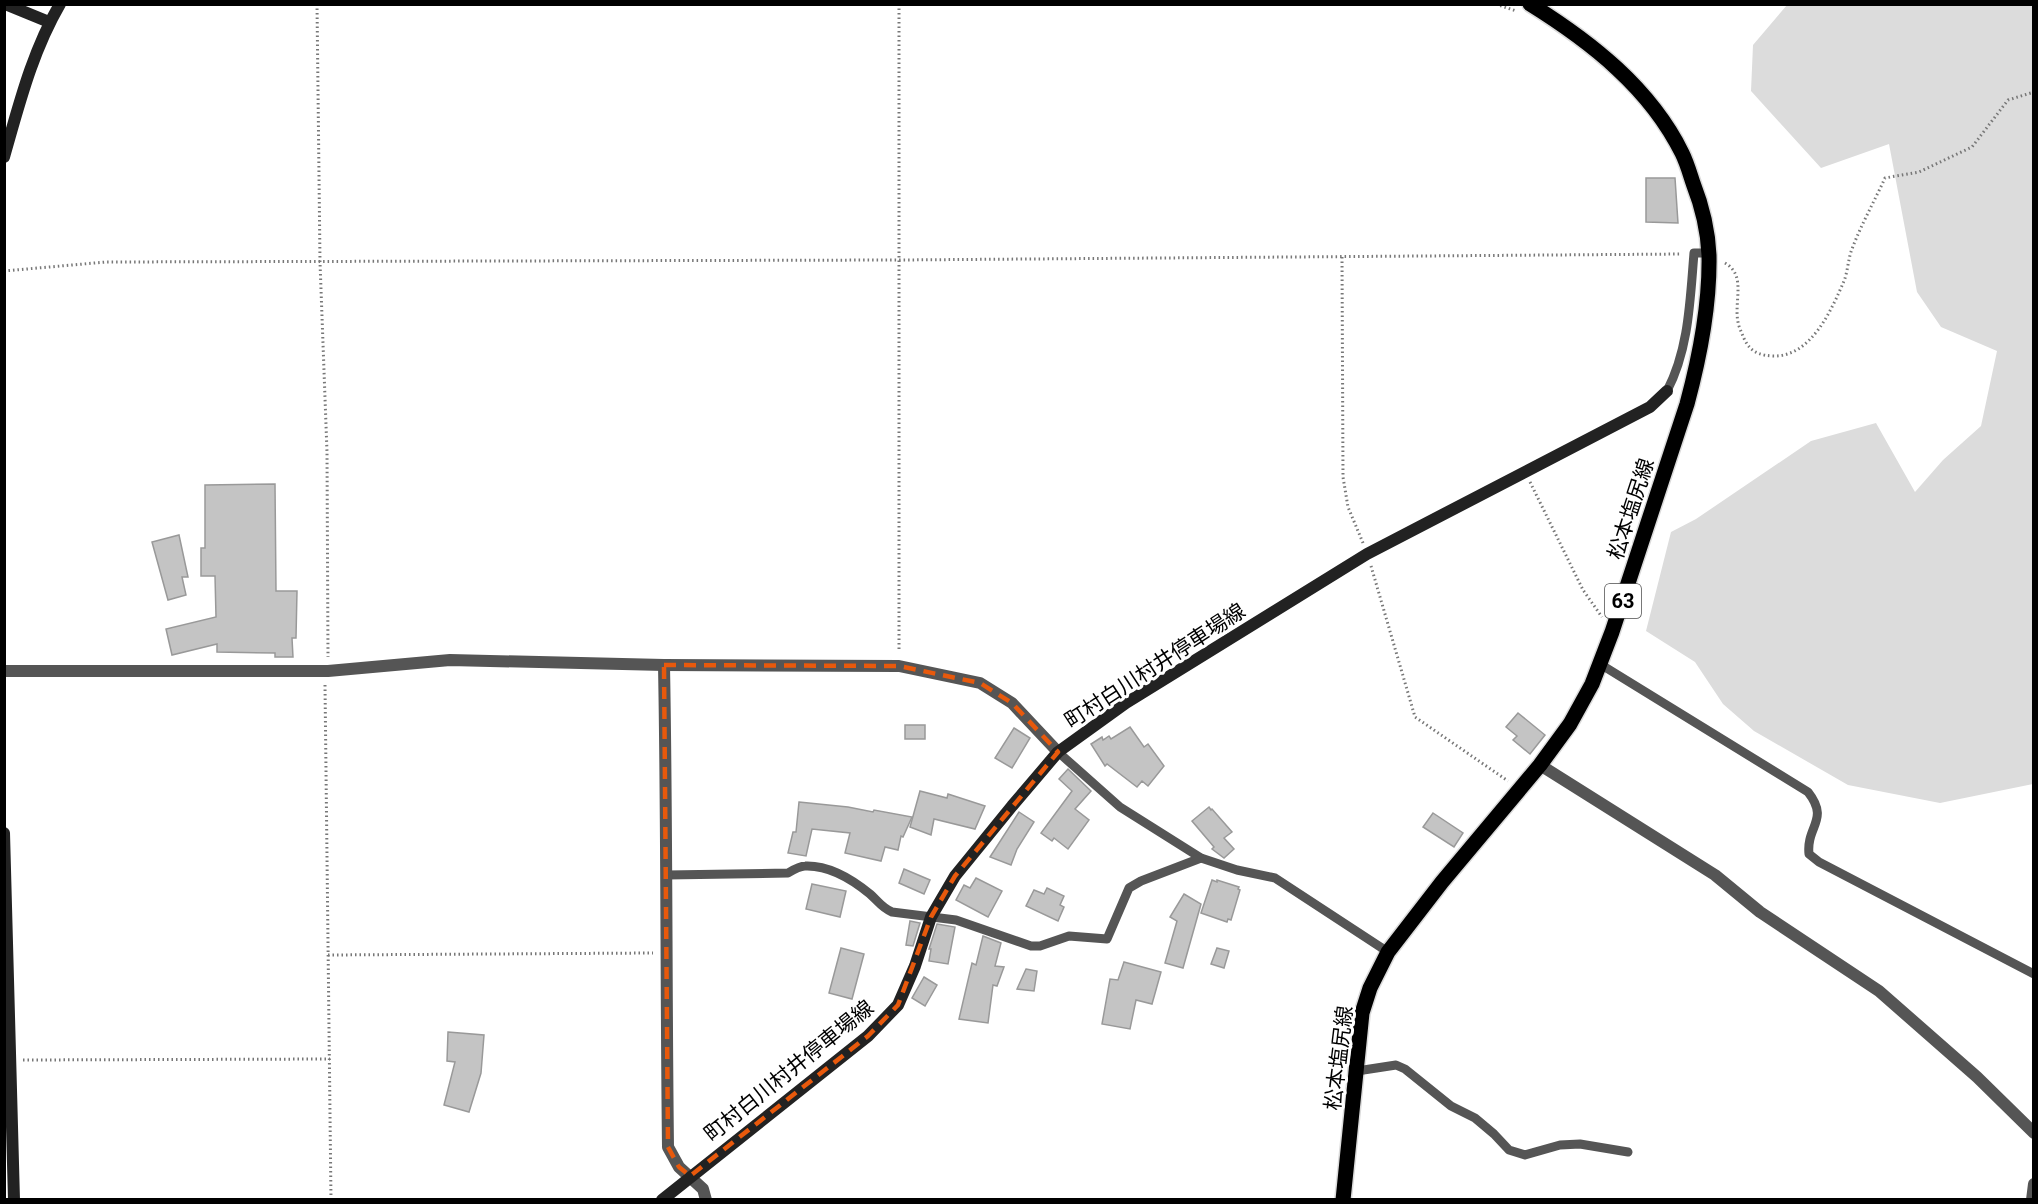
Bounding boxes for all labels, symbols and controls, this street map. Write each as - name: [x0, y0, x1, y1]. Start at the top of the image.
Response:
- street label: 松本塩尻線: [1603, 455, 1659, 563]
- road number: 63: [1605, 584, 1641, 618]
- street label: 町村白川村井停車場線: [1060, 599, 1250, 733]
- street label: 町村白川村井停車場線: [700, 996, 878, 1146]
- street label: 松本塩尻線: [1321, 1004, 1357, 1112]

